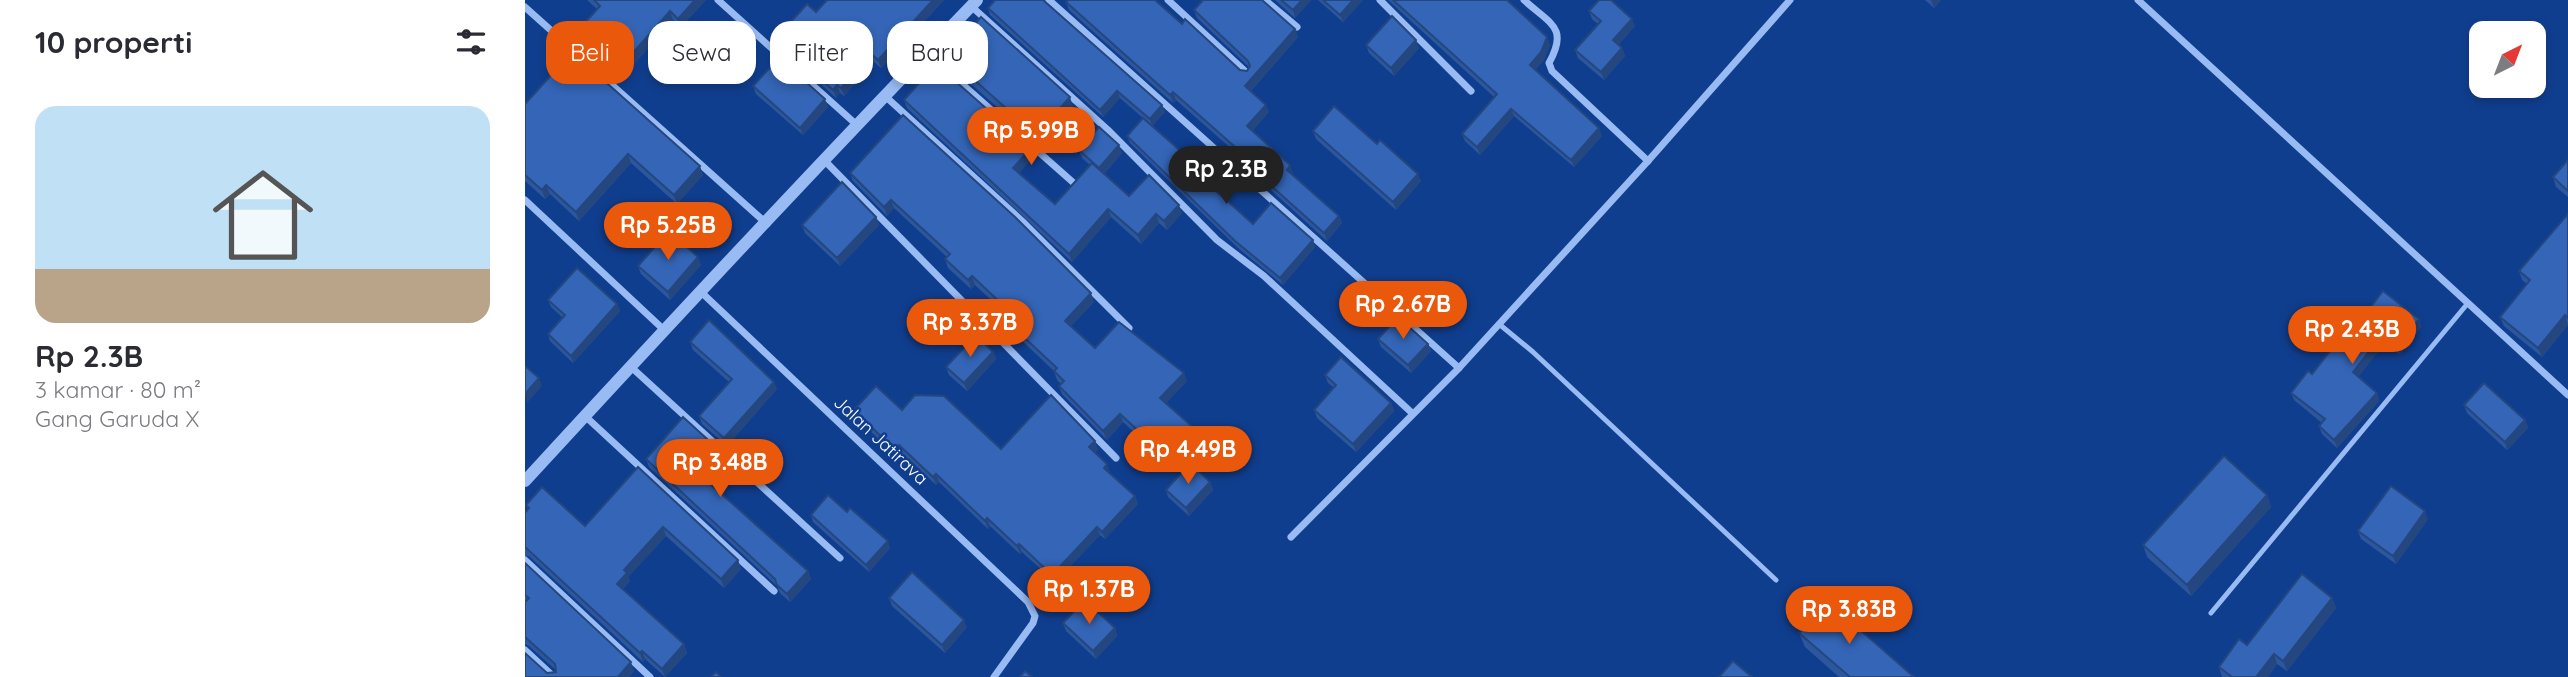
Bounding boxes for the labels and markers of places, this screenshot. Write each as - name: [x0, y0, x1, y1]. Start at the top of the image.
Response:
- pin: Rp 5.99B: [959, 108, 1103, 167]
- pin: Rp 2.3B: [1161, 146, 1291, 206]
- pin: Rp 5.25B: [596, 202, 740, 262]
- pin: Rp 2.67B: [1331, 282, 1475, 341]
- pin: Rp 3.37B: [898, 300, 1042, 359]
- pin: Rp 2.43B: [2280, 306, 2424, 366]
- pin: Rp 4.49B: [1116, 426, 1260, 486]
- pin: Rp 3.48B: [648, 440, 792, 499]
- pin: Rp 1.37B: [1017, 566, 1161, 626]
- pin: Rp 3.83B: [1777, 586, 1921, 646]

